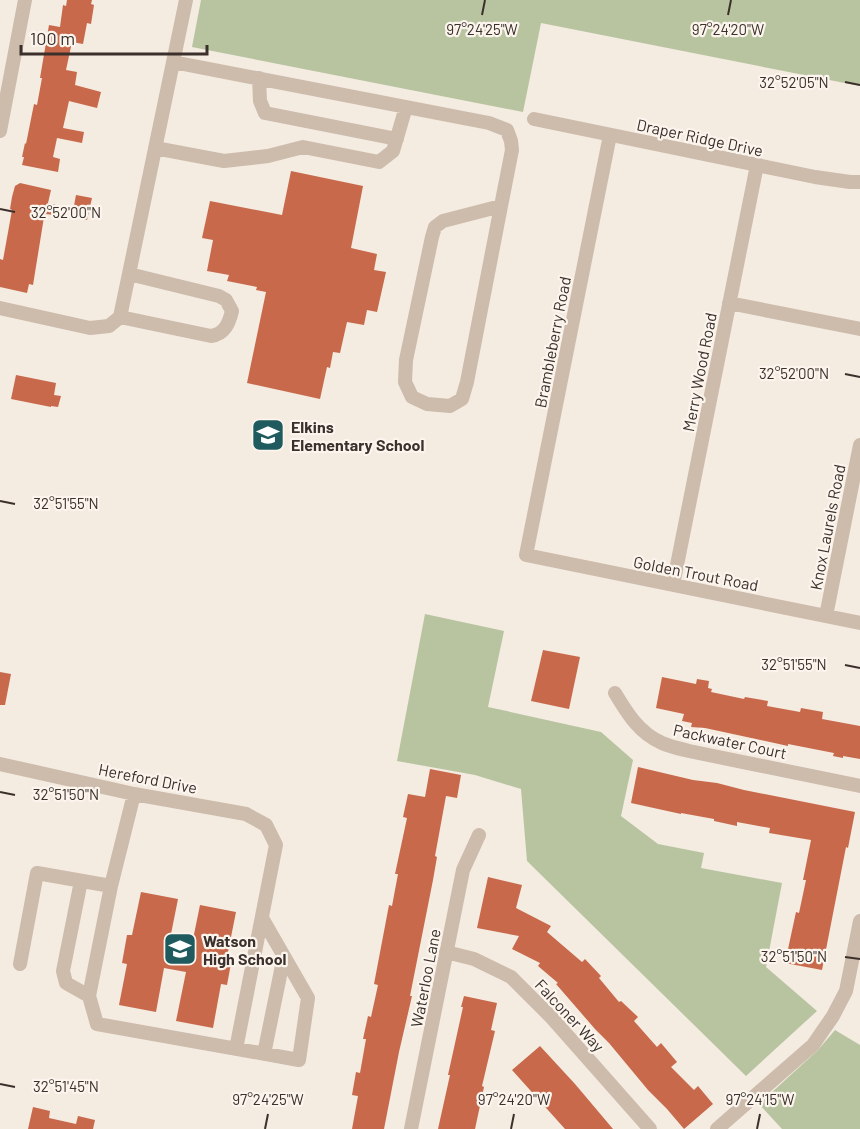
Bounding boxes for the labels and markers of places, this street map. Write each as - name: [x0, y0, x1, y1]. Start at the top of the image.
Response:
- school or university icon: Elkins Elementary School: [250, 417, 286, 453]
- place label: Elkins Elementary School: [291, 417, 425, 454]
- school or university icon: Watson High School: [162, 931, 198, 967]
- place label: Watson High School: [203, 931, 287, 968]

